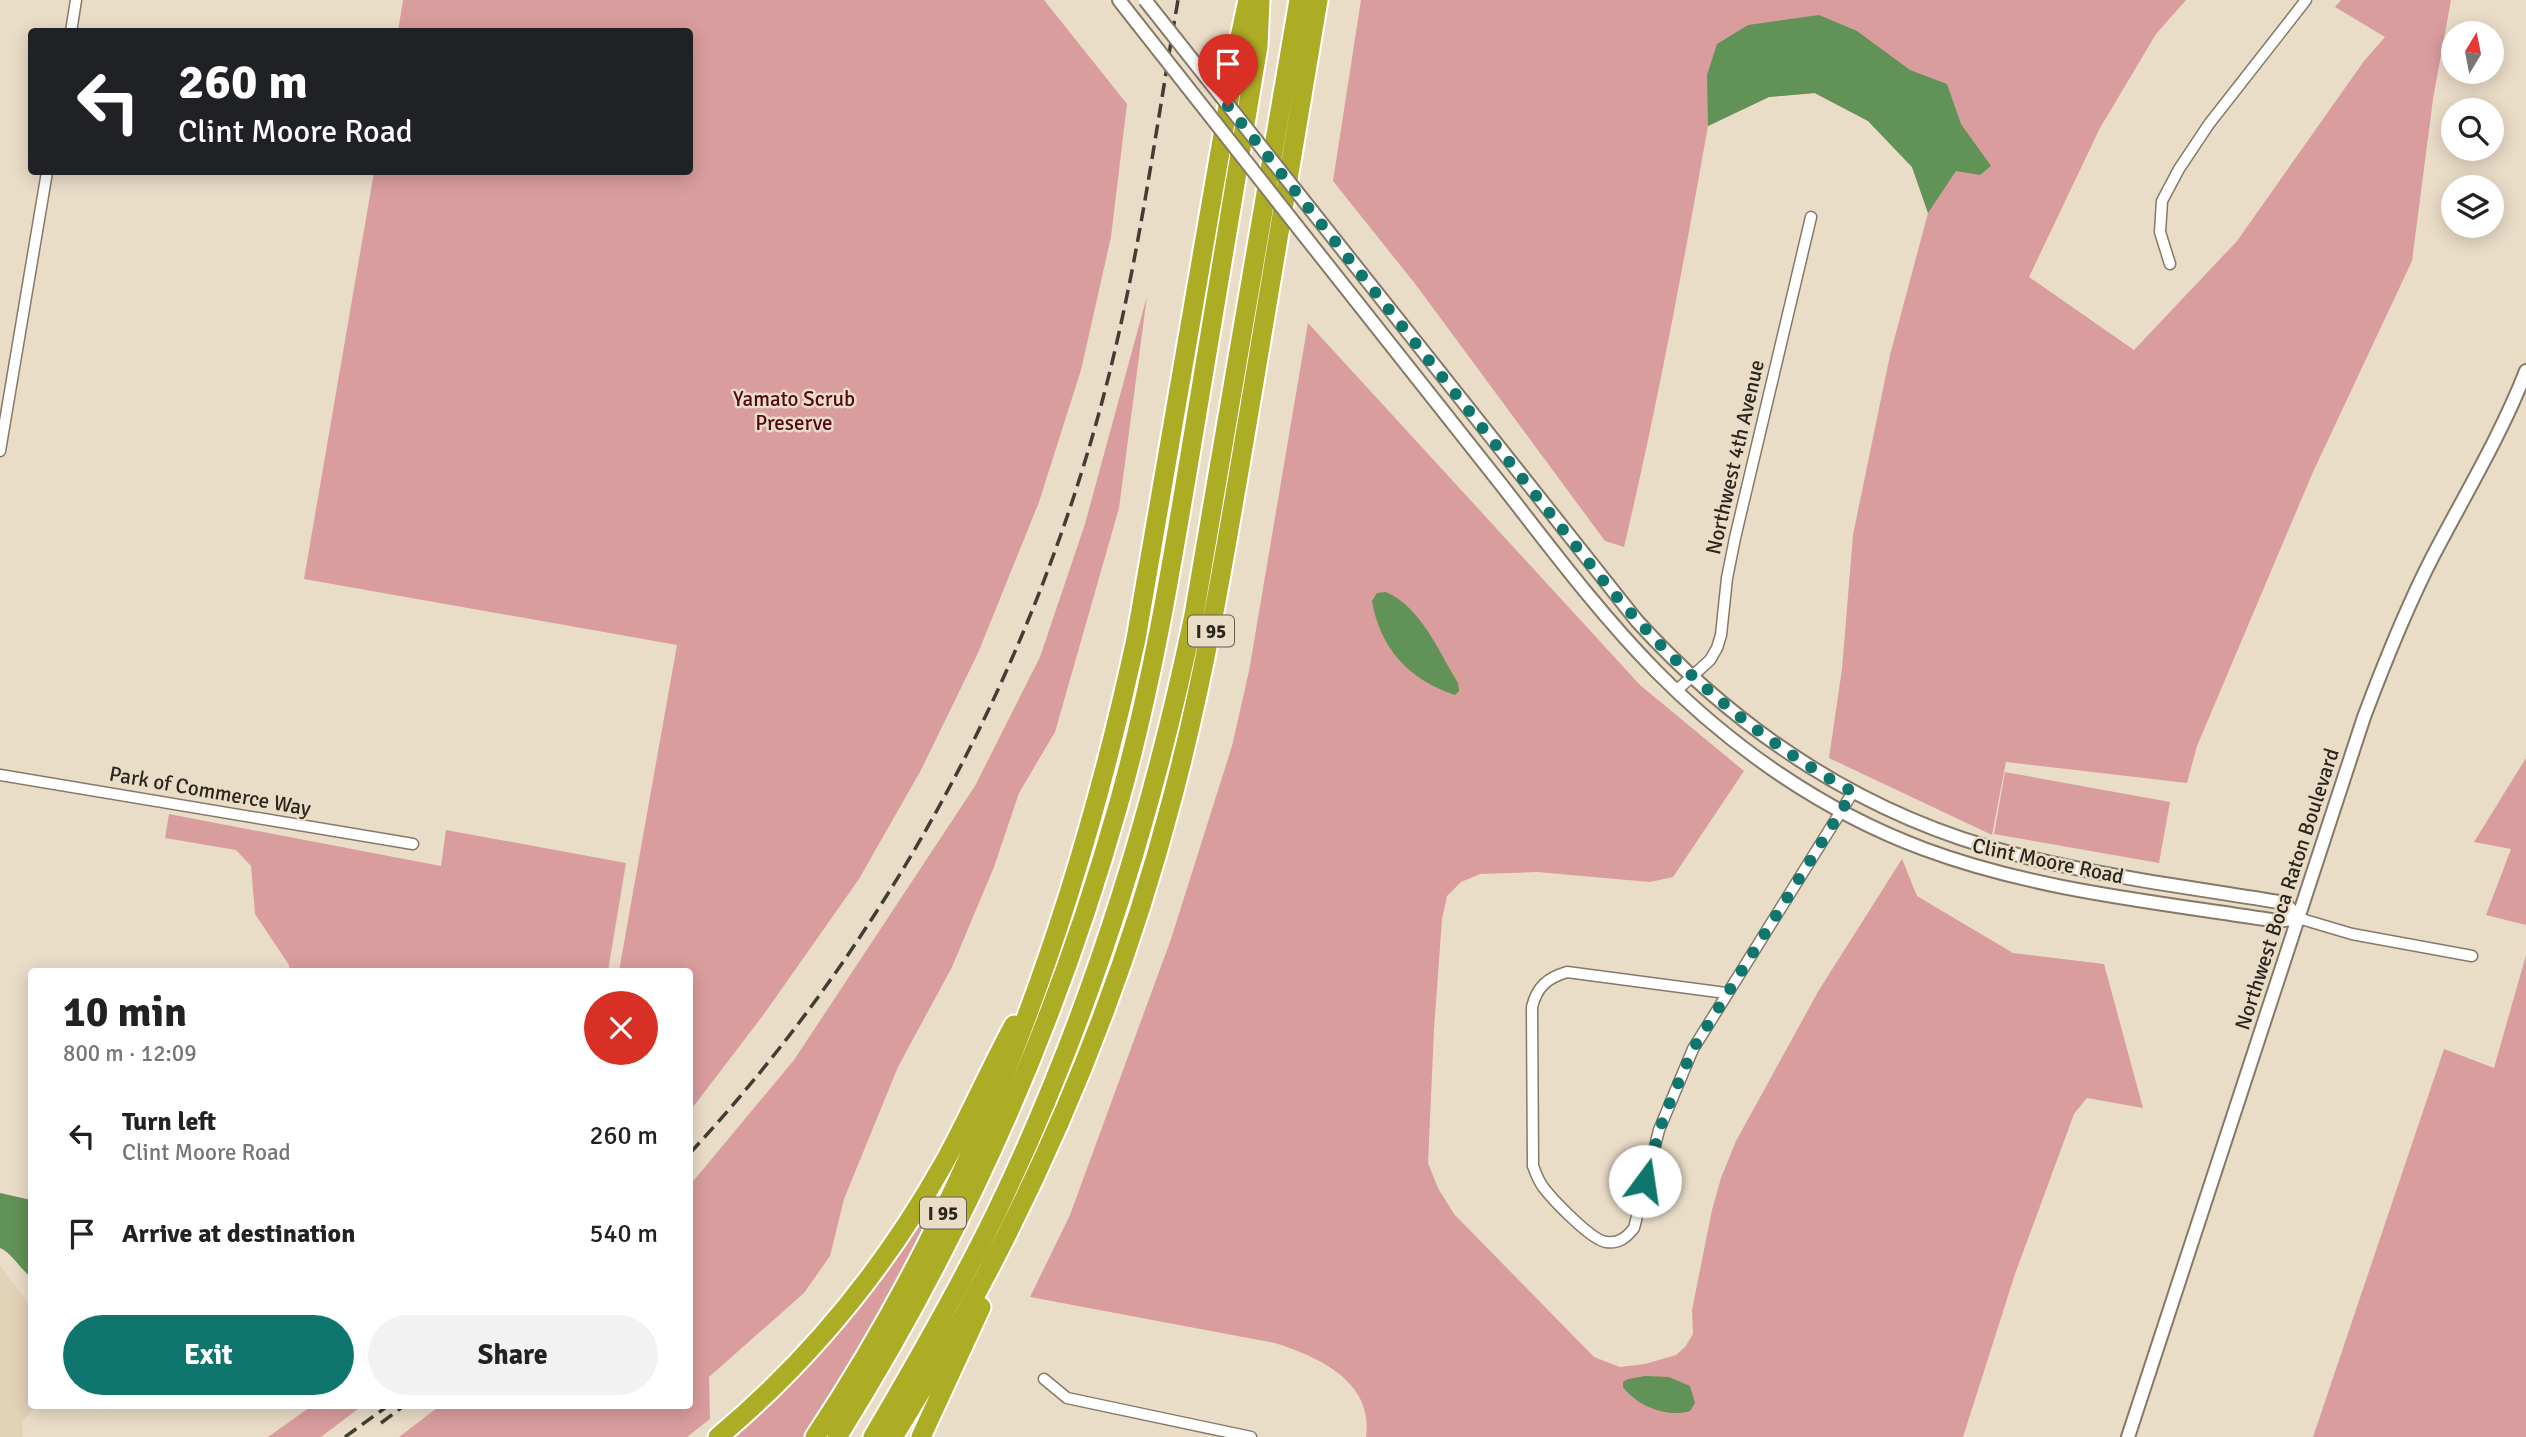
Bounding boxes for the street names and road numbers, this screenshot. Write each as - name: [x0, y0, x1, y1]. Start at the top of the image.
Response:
- street label: Northwest 4th Avenue: [1700, 357, 1770, 557]
- road number: I 95: [1188, 616, 1234, 646]
- street label: Northwest Boca Raton Boulevard: [2229, 745, 2345, 1033]
- street label: Park of Commerce Way: [107, 760, 313, 822]
- street label: Clint Moore Road: [1970, 832, 2126, 890]
- road number: I 95: [920, 1198, 966, 1228]

